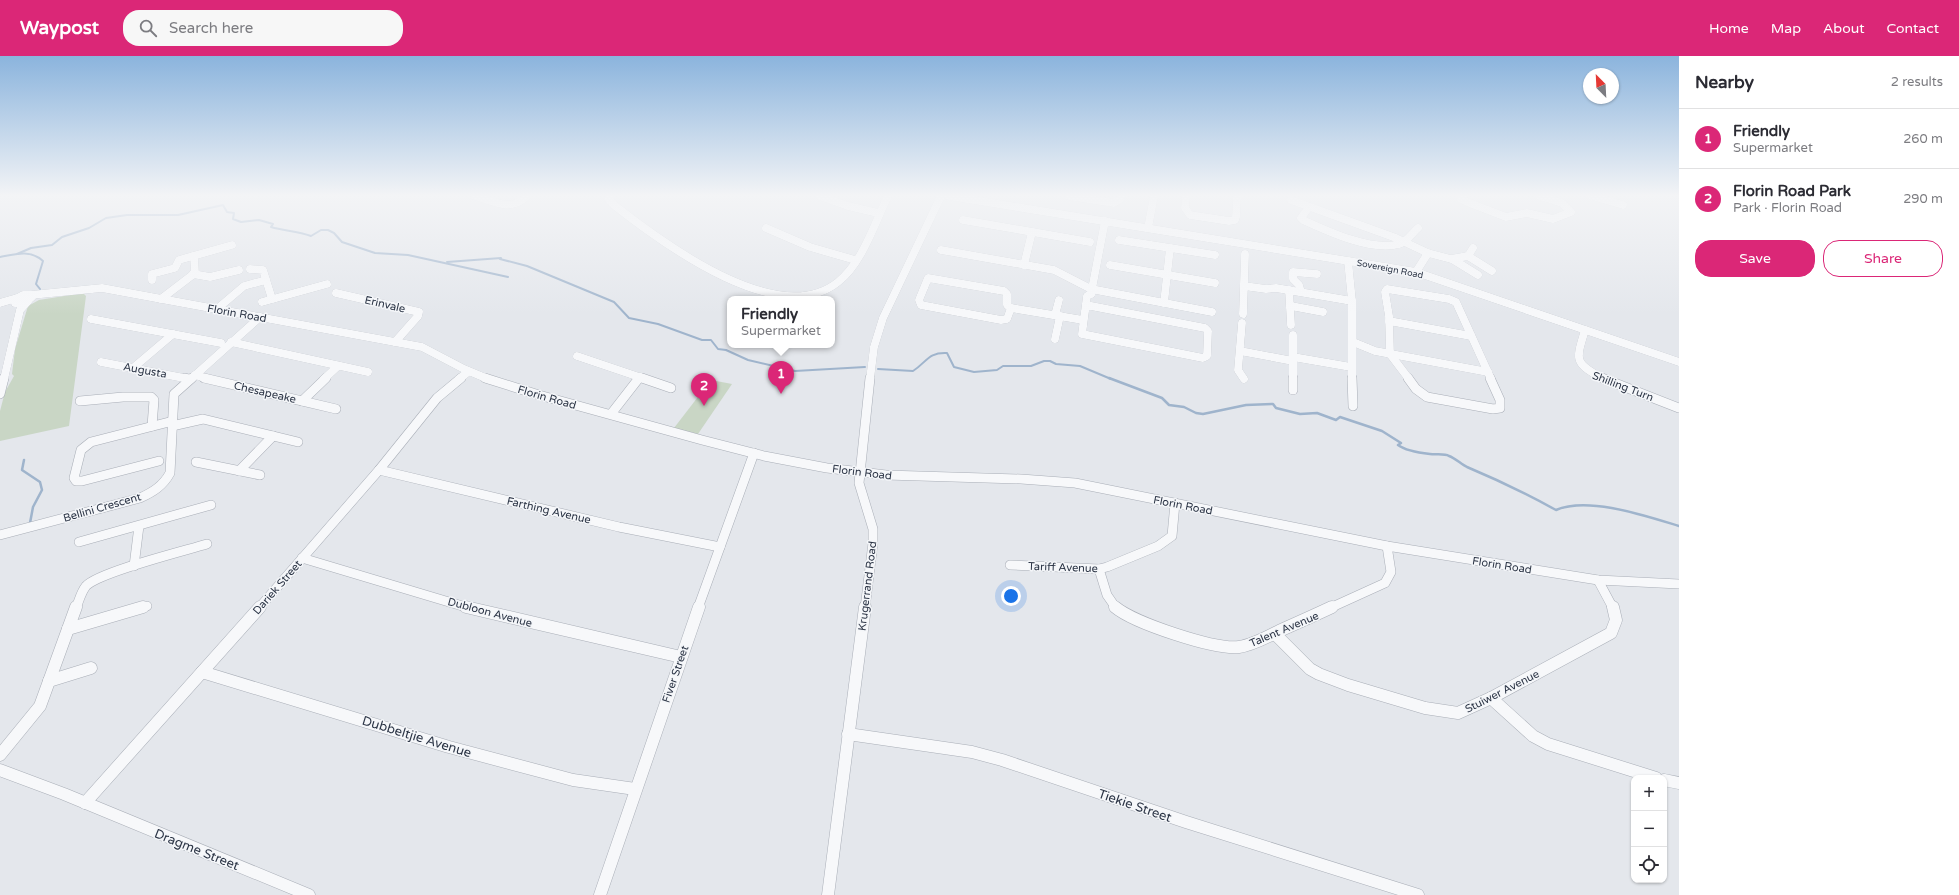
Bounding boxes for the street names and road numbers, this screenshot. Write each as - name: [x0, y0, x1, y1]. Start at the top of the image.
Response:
- street label: Sovereign Road: [1356, 258, 1424, 281]
- street label: Erinvale: [363, 293, 407, 315]
- street label: Florin Road: [206, 302, 268, 325]
- street label: Augusta: [122, 360, 168, 381]
- street label: Shilling Turn: [1590, 369, 1655, 404]
- street label: Chesapeake: [232, 379, 297, 406]
- street label: Florin Road: [516, 383, 578, 412]
- street label: Florin Road: [831, 462, 893, 483]
- street label: Bellini Crescent: [62, 490, 143, 525]
- street label: Florin Road: [1152, 493, 1214, 518]
- street label: Farthing Avenue: [506, 495, 592, 526]
- street label: Krugerrand Road: [856, 540, 879, 632]
- street label: Florin Road: [1471, 554, 1533, 577]
- street label: Dariek Street: [250, 557, 305, 617]
- street label: Tariff Avenue: [1028, 560, 1098, 575]
- street label: Dubloon Avenue: [446, 595, 534, 630]
- street label: Talent Avenue: [1248, 609, 1321, 650]
- street label: Fiver Street: [660, 644, 691, 705]
- street label: Stuiwer Avenue: [1463, 667, 1541, 716]
- street label: Dubbeltjie Avenue: [360, 713, 473, 761]
- street label: Tiekie Street: [1096, 786, 1174, 826]
- street label: Dragme Street: [152, 826, 241, 874]

